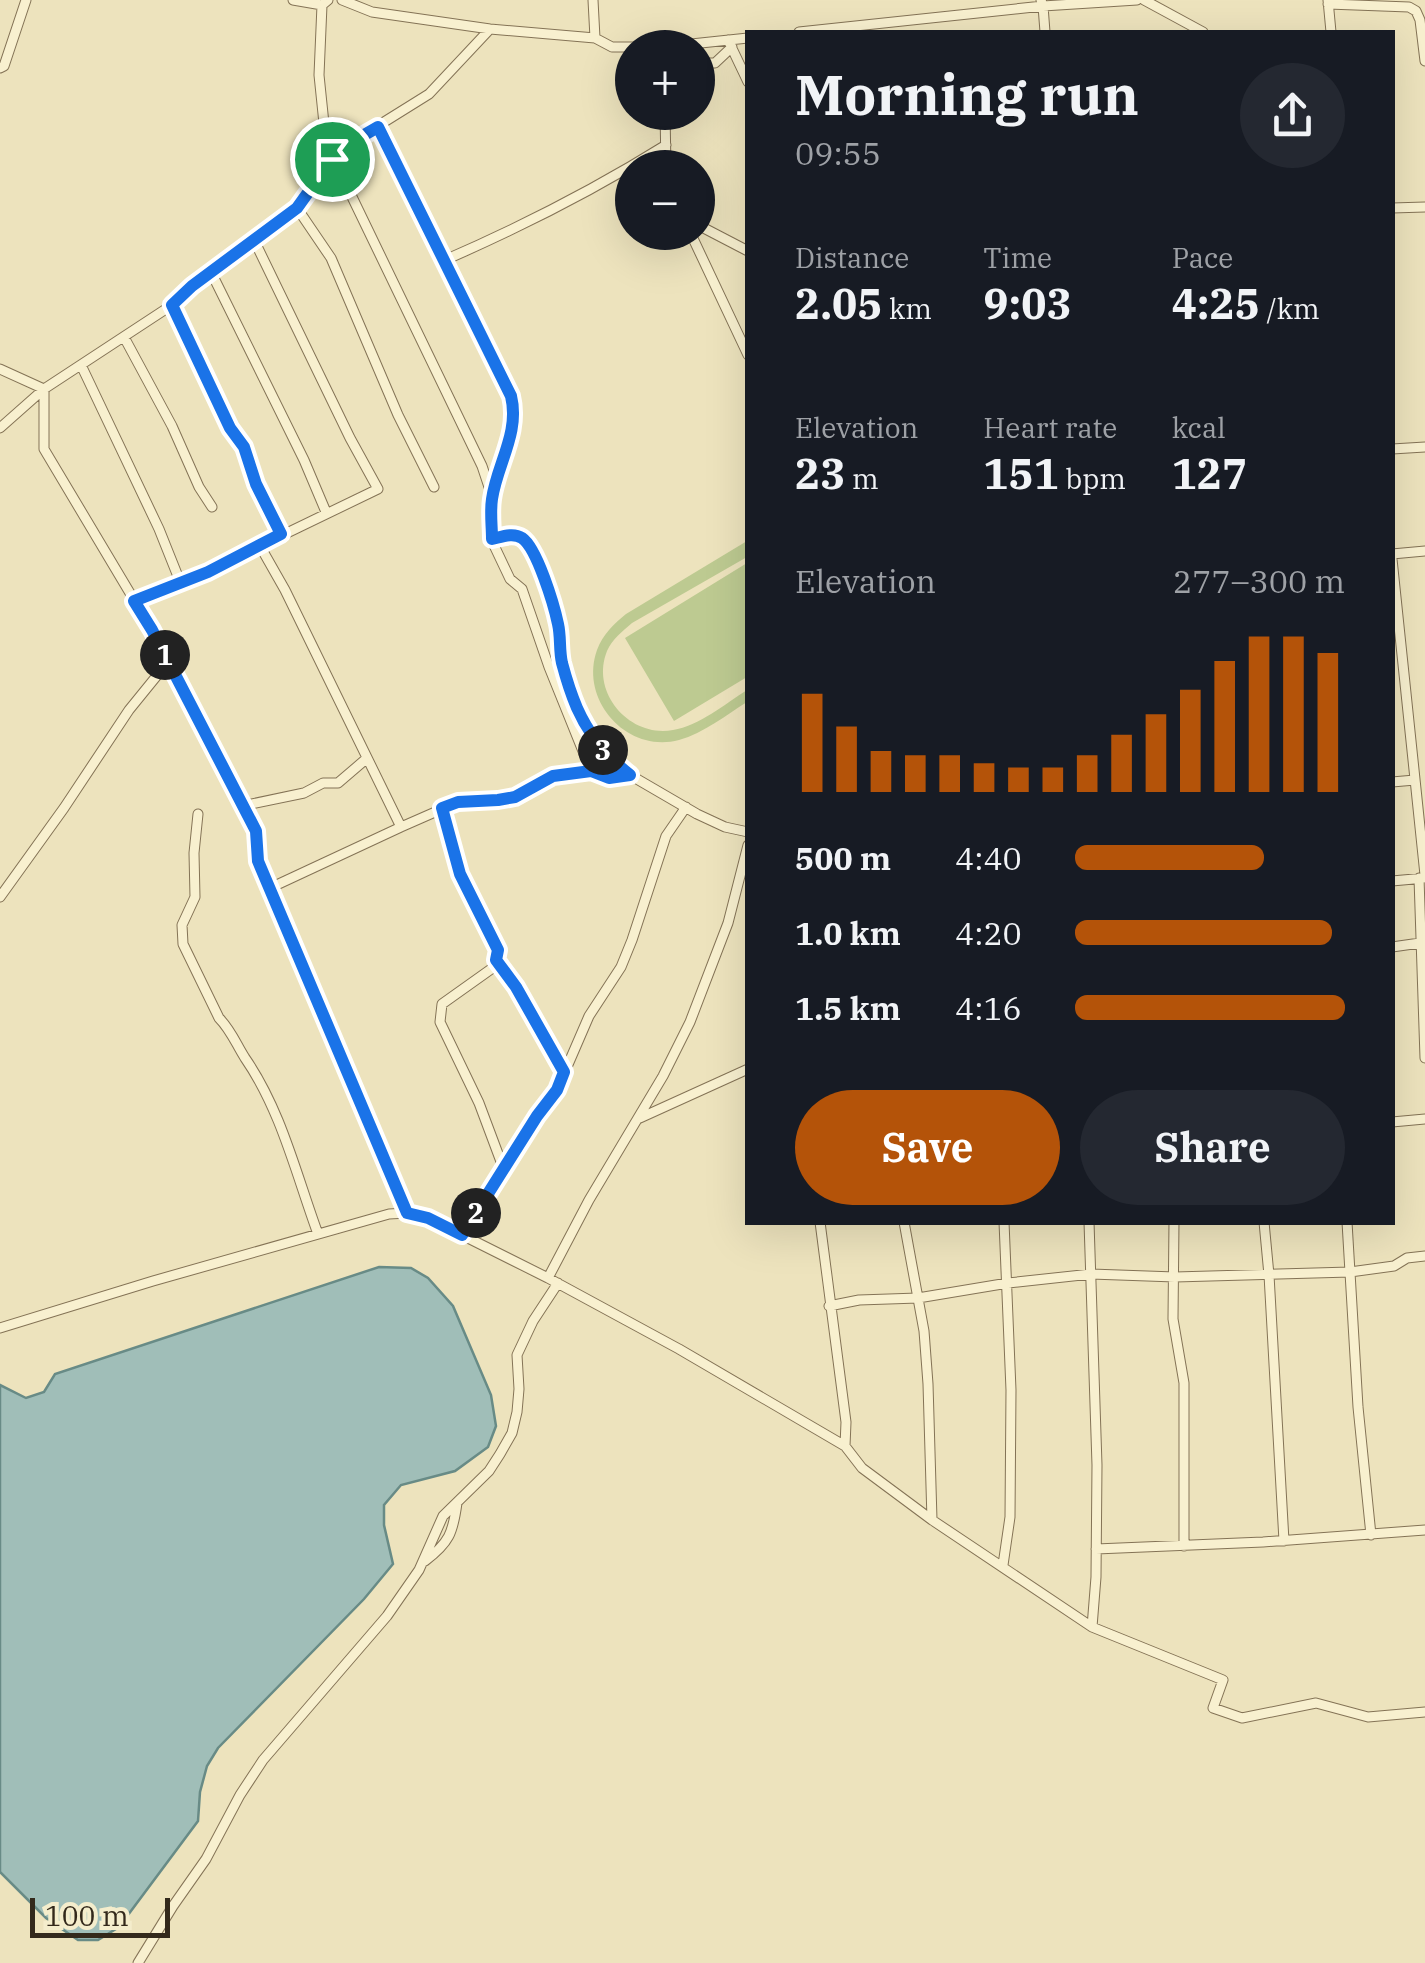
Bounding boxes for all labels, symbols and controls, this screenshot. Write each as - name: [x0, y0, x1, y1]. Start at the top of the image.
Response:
- map controls: [615, 30, 715, 250]
- button: +: [615, 30, 715, 130]
- text: Morning run: [795, 59, 1139, 130]
- button: share: [1240, 63, 1345, 168]
- pin: [290, 117, 375, 202]
- icon: arrive: [305, 132, 360, 187]
- text: 09:55: [795, 132, 881, 174]
- button: −: [615, 150, 715, 250]
- text: Distance: [795, 239, 909, 276]
- text: Time: [983, 239, 1052, 276]
- text: Pace: [1172, 239, 1233, 276]
- text: 2.05: [795, 276, 882, 331]
- text: 9:03: [983, 276, 1072, 331]
- text: 4:25: [1172, 276, 1260, 331]
- text: km: [882, 290, 932, 327]
- text: /km: [1260, 290, 1320, 327]
- text: Elevation: [795, 409, 918, 446]
- text: Heart rate: [983, 409, 1117, 446]
- text: kcal: [1172, 409, 1226, 446]
- text: 23: [795, 446, 845, 501]
- text: 151: [983, 446, 1059, 501]
- text: 127: [1172, 446, 1247, 501]
- text: m: [845, 460, 879, 497]
- text: bpm: [1059, 460, 1126, 497]
- text: Elevation: [795, 560, 936, 602]
- text: 277–300 m: [1173, 560, 1345, 602]
- pin: 1: [140, 630, 190, 680]
- text: 1: [157, 636, 173, 673]
- pin: 3: [578, 725, 628, 775]
- text: 3: [595, 731, 611, 768]
- text: 500 m: [795, 837, 891, 879]
- text: 4:40: [955, 837, 1022, 879]
- text: 1.0 km: [795, 912, 901, 954]
- text: 4:20: [955, 912, 1022, 954]
- text: 1.5 km: [795, 987, 901, 1029]
- text: 4:16: [955, 987, 1022, 1029]
- button: Save: [795, 1090, 1060, 1205]
- button: Share: [1080, 1090, 1345, 1205]
- pin: 2: [451, 1188, 501, 1238]
- text: 2: [468, 1194, 484, 1231]
- scale bar: [30, 1893, 170, 1938]
- text: 100 m: [45, 1897, 129, 1934]

